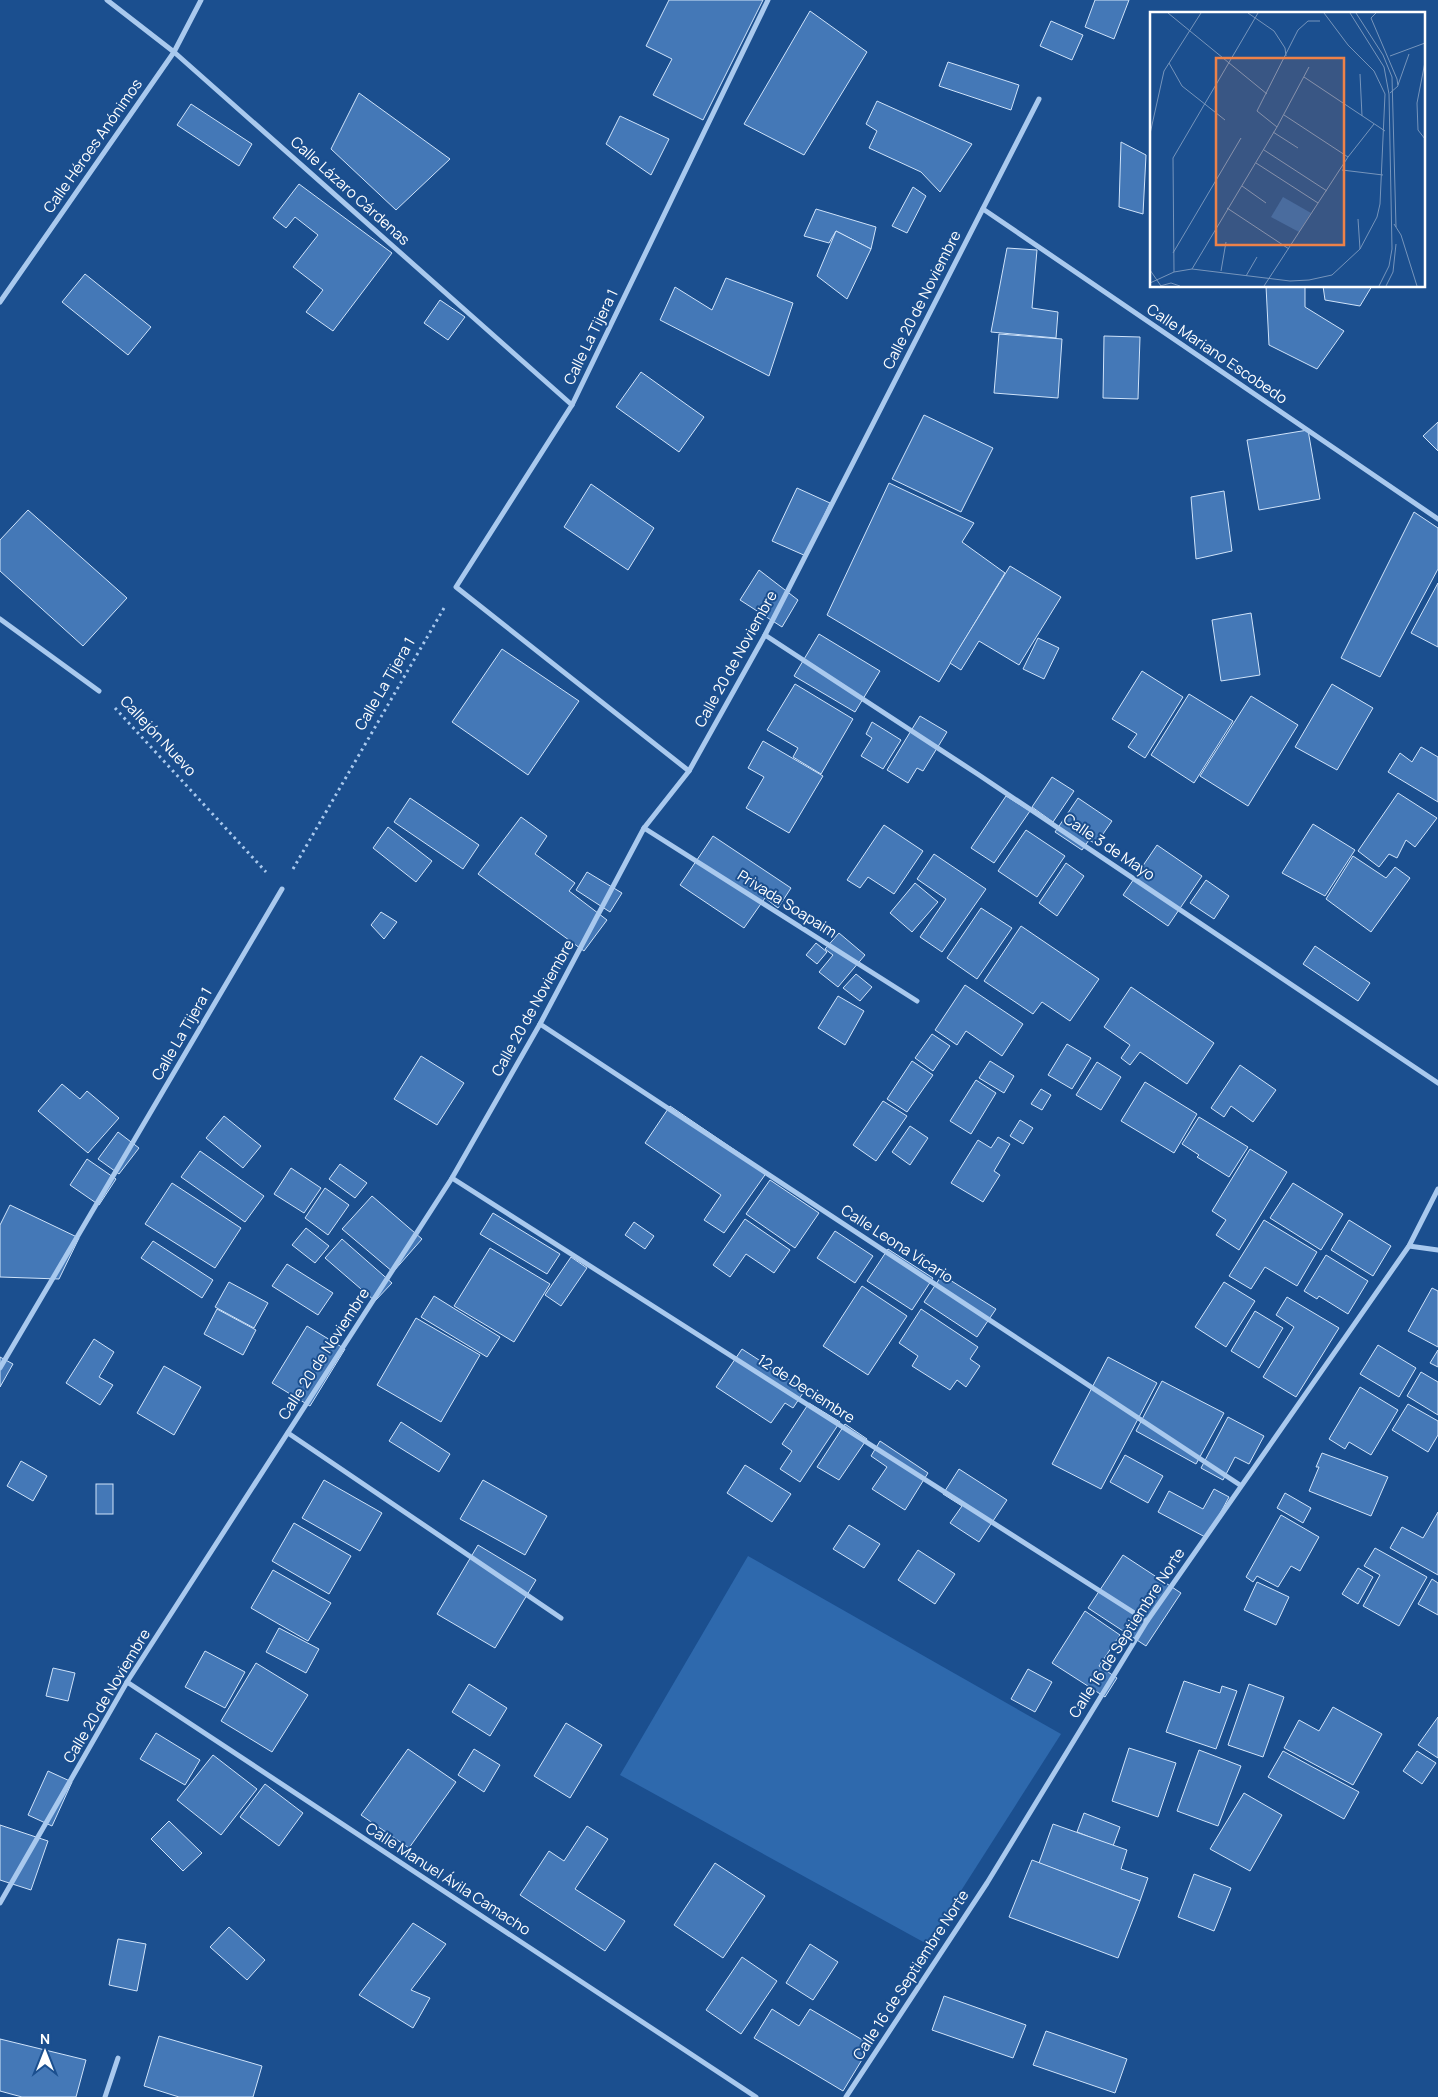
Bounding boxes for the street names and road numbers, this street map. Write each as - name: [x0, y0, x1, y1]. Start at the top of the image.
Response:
- street label: Calle Héroes Anónimos: [38, 74, 147, 217]
- street label: Calle Lázaro Cárdenas: [286, 131, 415, 250]
- street label: Calle 20 de Noviembre: [877, 226, 966, 373]
- street label: Calle La Tijera 1: [558, 285, 623, 388]
- street label: Calle Mariano Escobedo: [1143, 299, 1292, 409]
- street label: Calle 20 de Noviembre: [689, 586, 782, 731]
- street label: Calle La Tijera 1: [349, 633, 420, 734]
- street label: Callejón Nuevo: [115, 691, 201, 781]
- street label: Calle 3 de Mayo: [1059, 808, 1160, 885]
- street label: Privada Soapaim: [734, 865, 841, 943]
- street label: Calle 20 de Noviembre: [486, 935, 579, 1080]
- street label: Calle La Tijera 1: [146, 983, 217, 1084]
- street label: Calle Leona Vicario: [837, 1199, 958, 1288]
- street label: Calle 20 de Noviembre: [273, 1284, 374, 1424]
- street label: 12 de Deciembre: [753, 1349, 859, 1428]
- street label: Calle 16 de Septiembre Norte: [1064, 1543, 1190, 1722]
- street label: Calle 20 de Noviembre: [58, 1624, 155, 1767]
- street label: Calle Manuel Ávila Camacho: [362, 1817, 535, 1940]
- street label: Calle 16 de Septiembre Norte: [848, 1885, 974, 2064]

